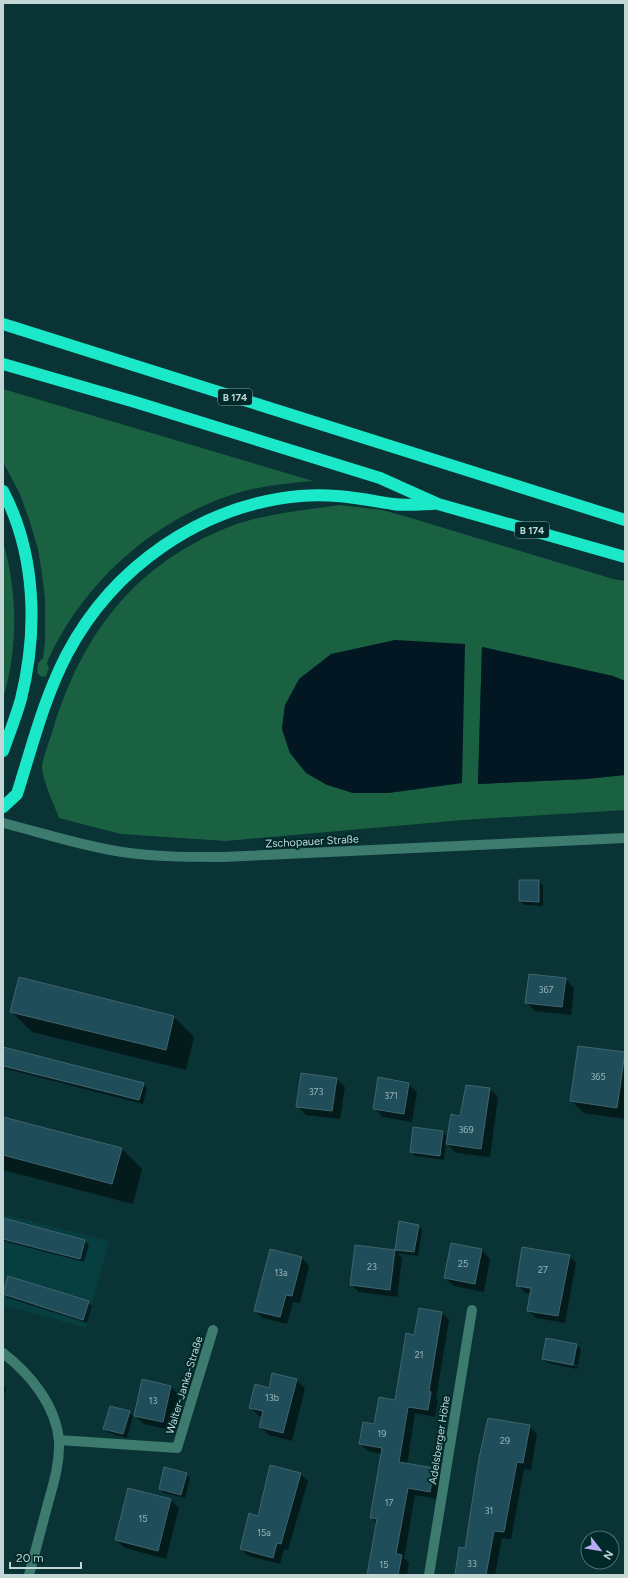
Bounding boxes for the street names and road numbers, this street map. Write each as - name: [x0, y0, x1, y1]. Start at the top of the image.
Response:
- road number: B 174: [218, 389, 252, 405]
- road number: B 174: [515, 522, 549, 538]
- street label: Zschopauer Straße: [265, 833, 359, 850]
- street label: Walter-Janka-Straße: [163, 1335, 206, 1436]
- street label: Adelsberger Höhe: [426, 1395, 453, 1485]

